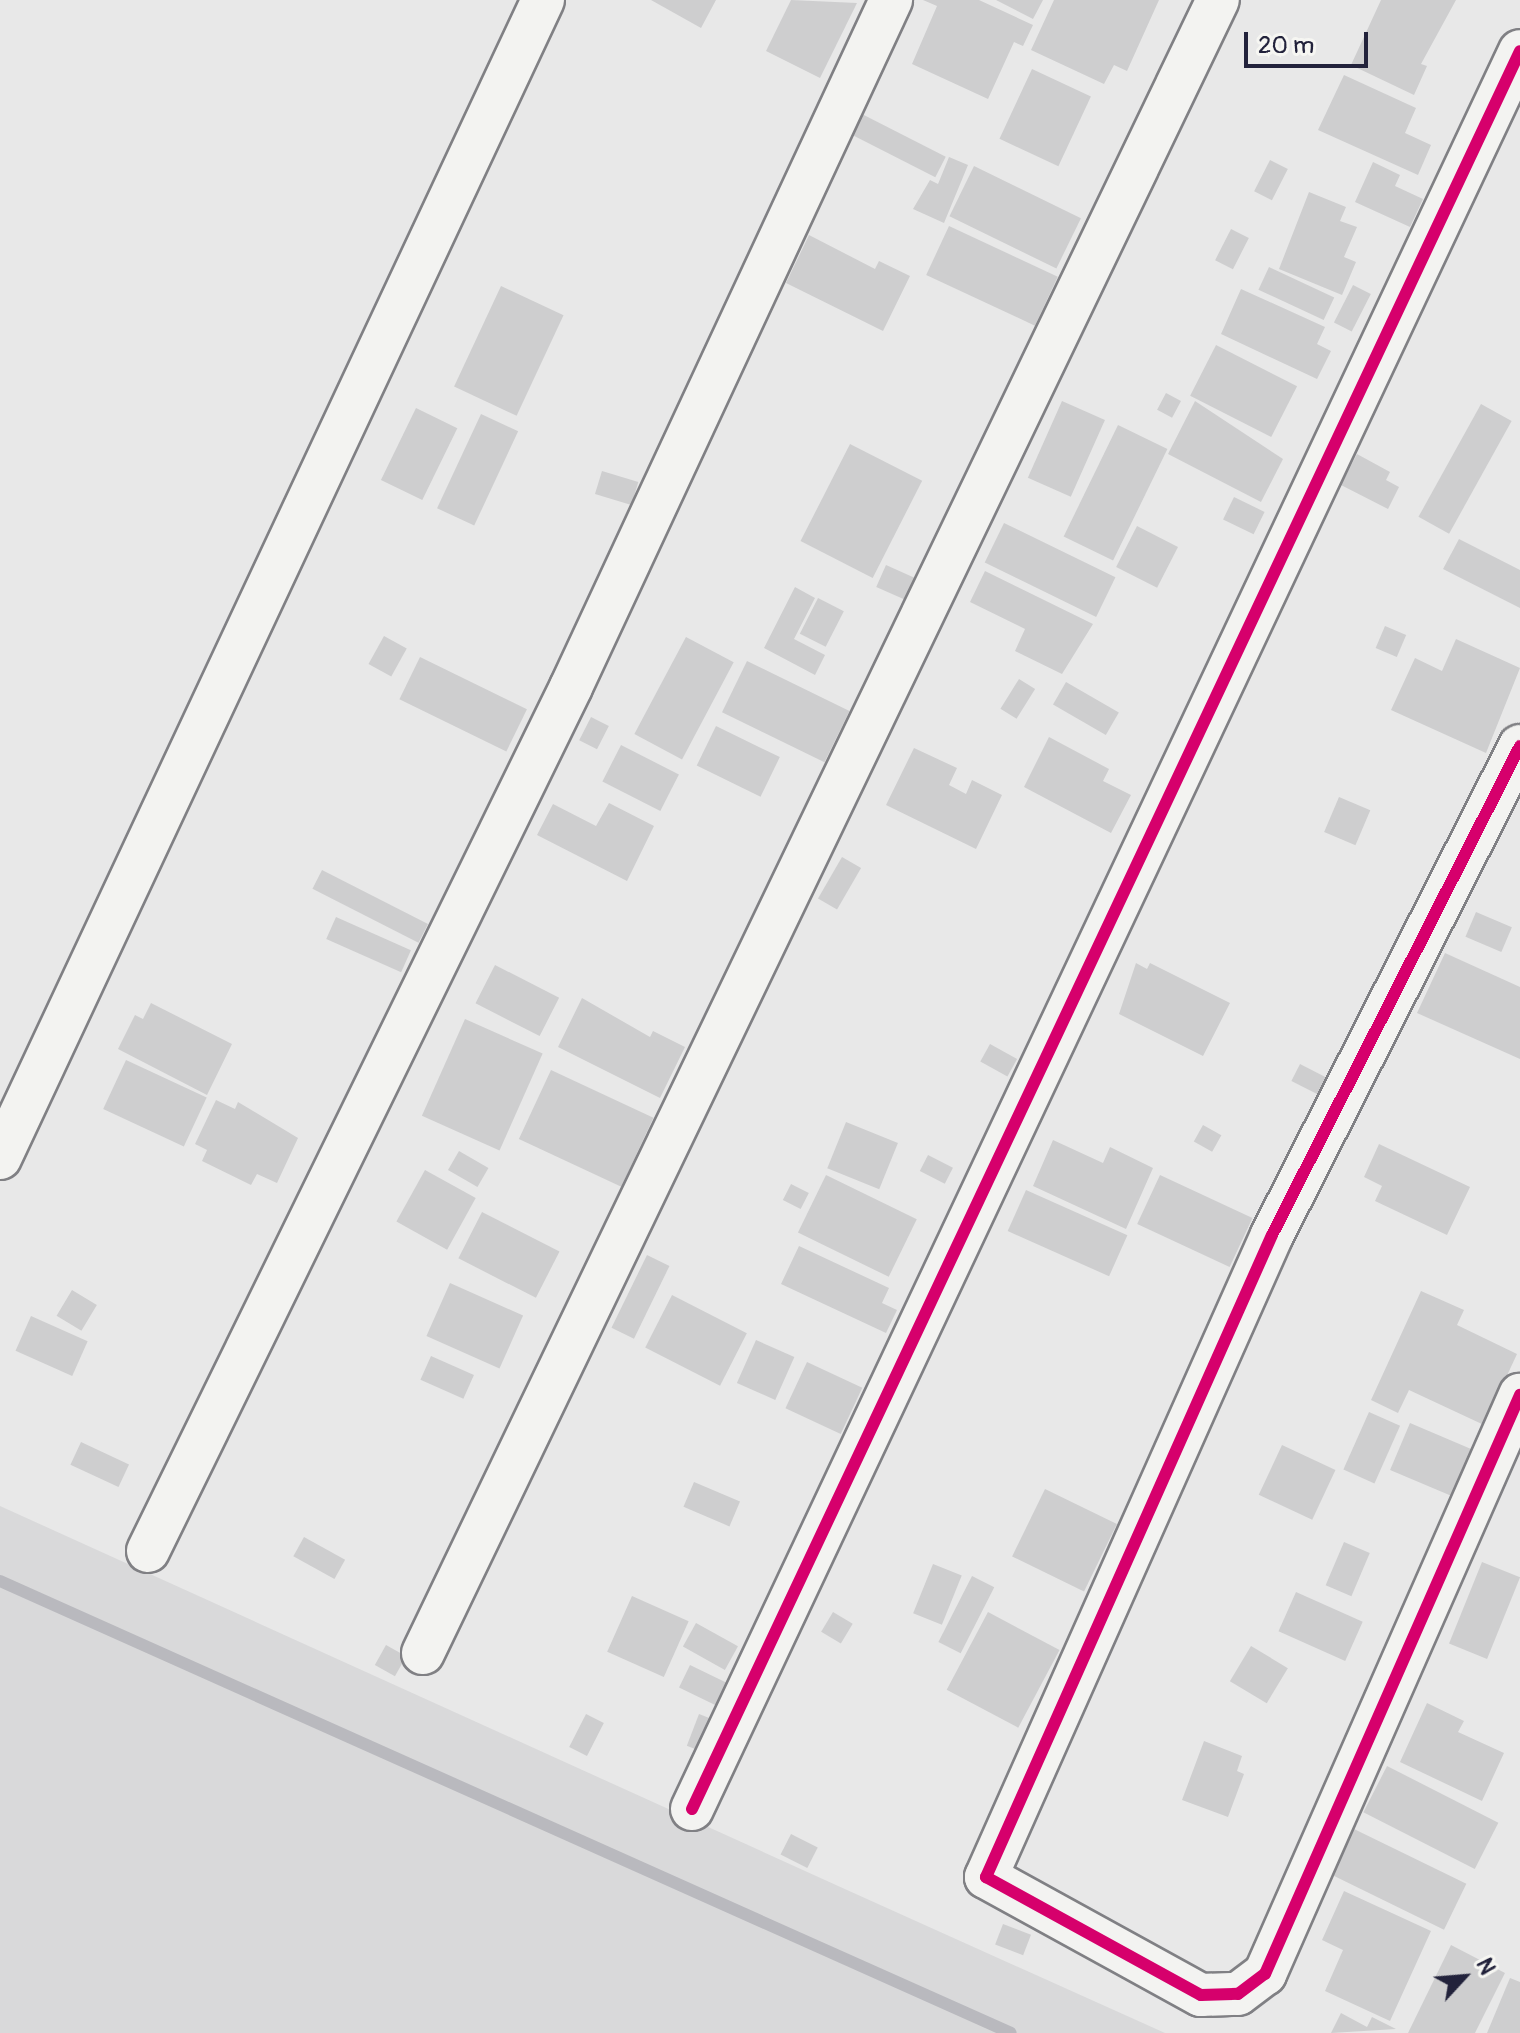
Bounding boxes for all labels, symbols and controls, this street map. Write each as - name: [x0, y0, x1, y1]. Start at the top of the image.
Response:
- scale bar: [1248, 16, 1372, 66]
- text: 20 m: [1258, 31, 1314, 60]
- north arrow: [1424, 1937, 1504, 2017]
- text: N: [1470, 1954, 1501, 1979]

